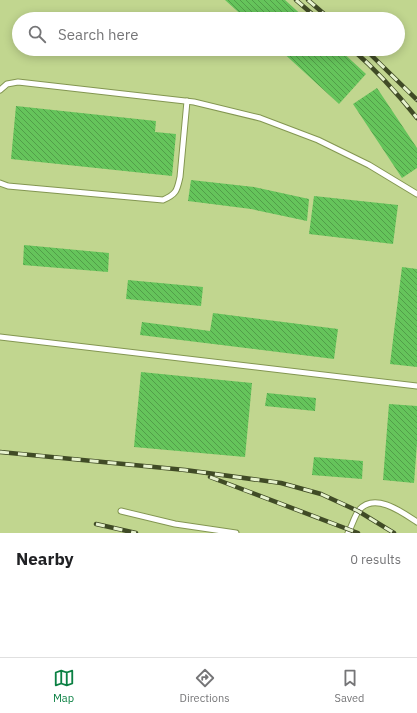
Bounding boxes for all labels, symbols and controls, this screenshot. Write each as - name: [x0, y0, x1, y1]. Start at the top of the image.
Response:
- search box: [12, 12, 405, 56]
- icon: search: [26, 23, 48, 45]
- text: Search here: [58, 25, 138, 44]
- text: Nearby: [16, 548, 74, 570]
- text: 0 results: [350, 551, 401, 568]
- tab: Map: [53, 667, 75, 705]
- tab: Directions: [180, 667, 230, 705]
- tab: Saved: [335, 667, 364, 705]

